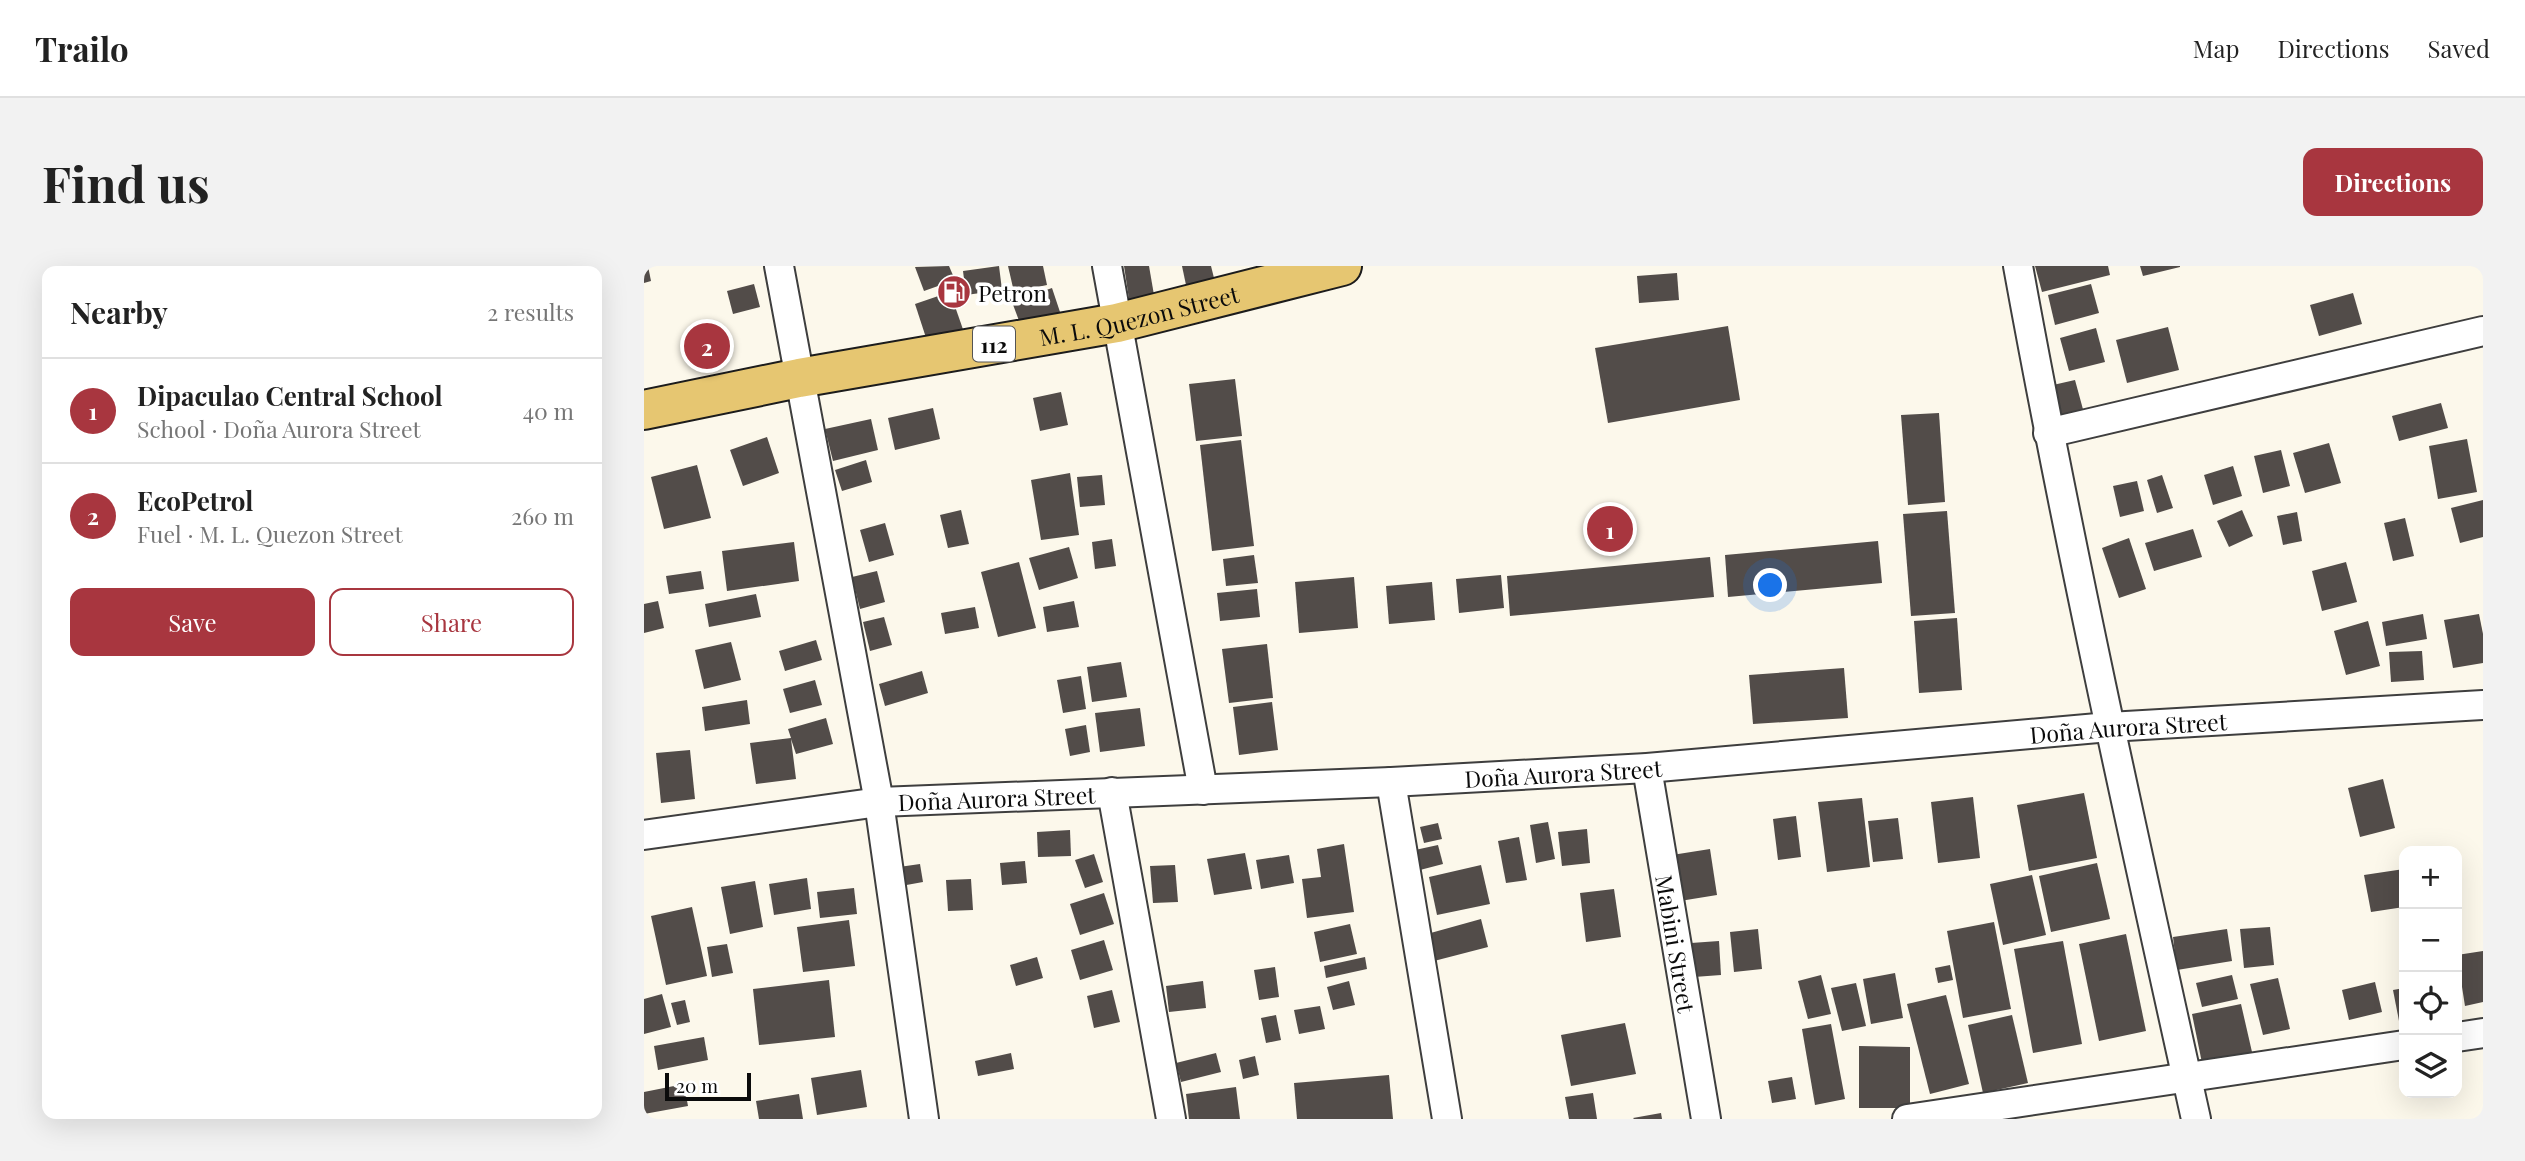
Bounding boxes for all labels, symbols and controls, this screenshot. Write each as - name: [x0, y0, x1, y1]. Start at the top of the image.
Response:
- text: Trailo: [35, 26, 129, 70]
- text: Map: [2193, 32, 2239, 64]
- text: Directions: [2277, 32, 2390, 64]
- text: Saved: [2428, 32, 2490, 64]
- button: Directions: [2303, 148, 2483, 216]
- text: Find us: [42, 150, 210, 215]
- fuel station icon: Petron: [935, 273, 973, 311]
- place label: Petron: [978, 277, 1047, 308]
- street label: M. L. Quezon Street: [1037, 277, 1243, 352]
- text: Nearby: [70, 292, 168, 332]
- text: 2 results: [487, 296, 574, 327]
- pin: 2: [684, 320, 730, 372]
- road number: 112: [973, 326, 1015, 362]
- text: Dipaculao Central School: [137, 378, 443, 413]
- text: 1: [89, 395, 97, 426]
- text: 40 m: [523, 395, 574, 426]
- text: School · Doña Aurora Street: [137, 413, 421, 444]
- text: EcoPetrol: [137, 483, 253, 518]
- text: 2: [87, 500, 99, 531]
- text: 260 m: [511, 500, 574, 531]
- pin: 1: [1587, 503, 1633, 555]
- text: Fuel · M. L. Quezon Street: [137, 518, 403, 549]
- your location: [1753, 568, 1787, 602]
- button: Save: [70, 588, 315, 656]
- button: Share: [329, 588, 574, 656]
- street label: Doña Aurora Street: [2028, 705, 2228, 749]
- street label: Doña Aurora Street: [1464, 751, 1664, 793]
- street label: Doña Aurora Street: [897, 778, 1097, 817]
- map controls: [2399, 846, 2462, 1098]
- button: +: [2399, 846, 2462, 909]
- street label: Mabini Street: [1650, 872, 1703, 1016]
- button: −: [2399, 909, 2462, 972]
- button: locate: [2399, 972, 2462, 1035]
- button: layers: [2399, 1035, 2462, 1098]
- scale bar: [665, 1070, 751, 1102]
- text: 20 m: [676, 1072, 718, 1098]

